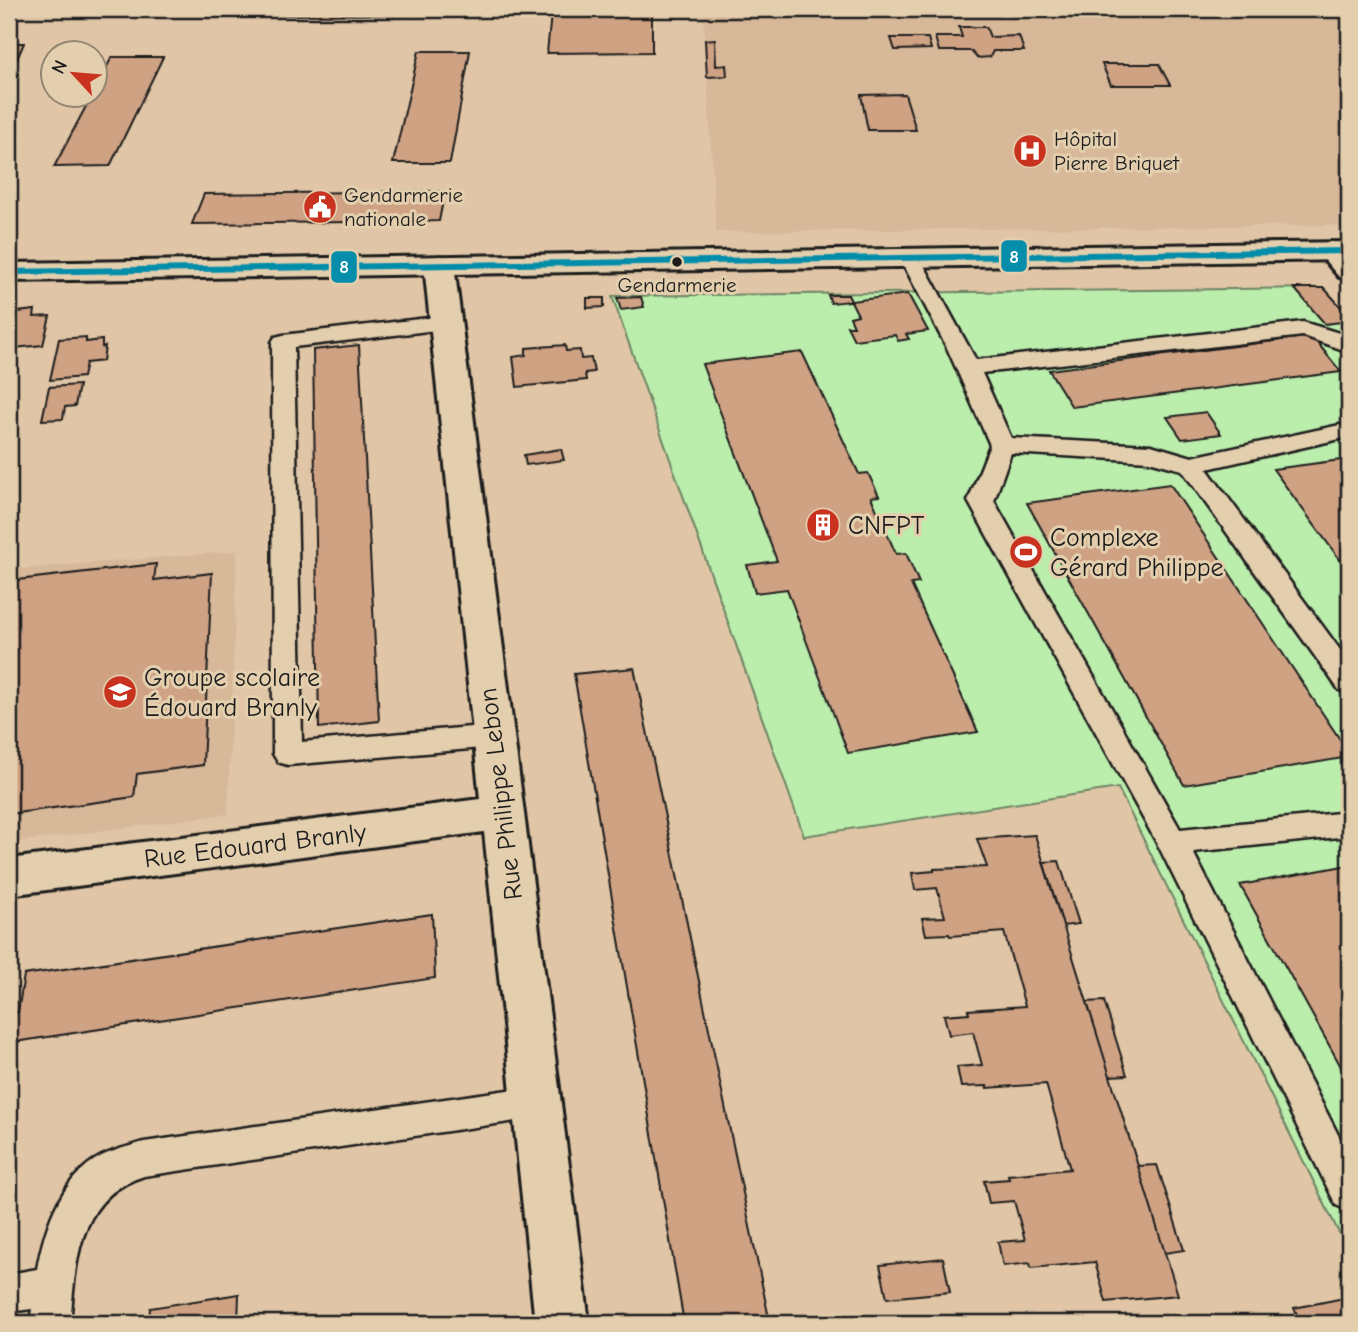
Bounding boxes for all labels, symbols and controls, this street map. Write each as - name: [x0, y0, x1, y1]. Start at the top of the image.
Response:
- north arrow: [38, 38, 108, 108]
- text: N: [47, 57, 72, 77]
- place label: Hôpital Pierre Briquet: [1054, 127, 1180, 175]
- hospital icon: Hôpital Pierre Briquet: [1011, 132, 1049, 170]
- place label: Gendarmerie nationale: [344, 183, 463, 231]
- public building icon: Gendarmerie nationale: [301, 188, 339, 226]
- line badge: 8: [1000, 239, 1028, 273]
- text: 8: [1009, 246, 1019, 268]
- line badge: 8: [330, 250, 358, 284]
- marker: Gendarmerie: [670, 255, 684, 269]
- text: 8: [339, 256, 349, 278]
- place label: Gendarmerie: [618, 273, 737, 297]
- building icon: CNFPT: [804, 506, 842, 544]
- place label: CNFPT: [848, 511, 925, 541]
- place label: Complexe Gérard Philippe: [1050, 523, 1224, 583]
- sports icon: Complexe Gérard Philippe: [1007, 533, 1045, 571]
- place label: Groupe scolaire Édouard Branly: [144, 663, 320, 723]
- school or university icon: Groupe scolaire Édouard Branly: [101, 673, 139, 711]
- street label: Rue Philippe Lebon: [473, 686, 529, 902]
- street label: Rue Edouard Branly: [142, 817, 368, 874]

